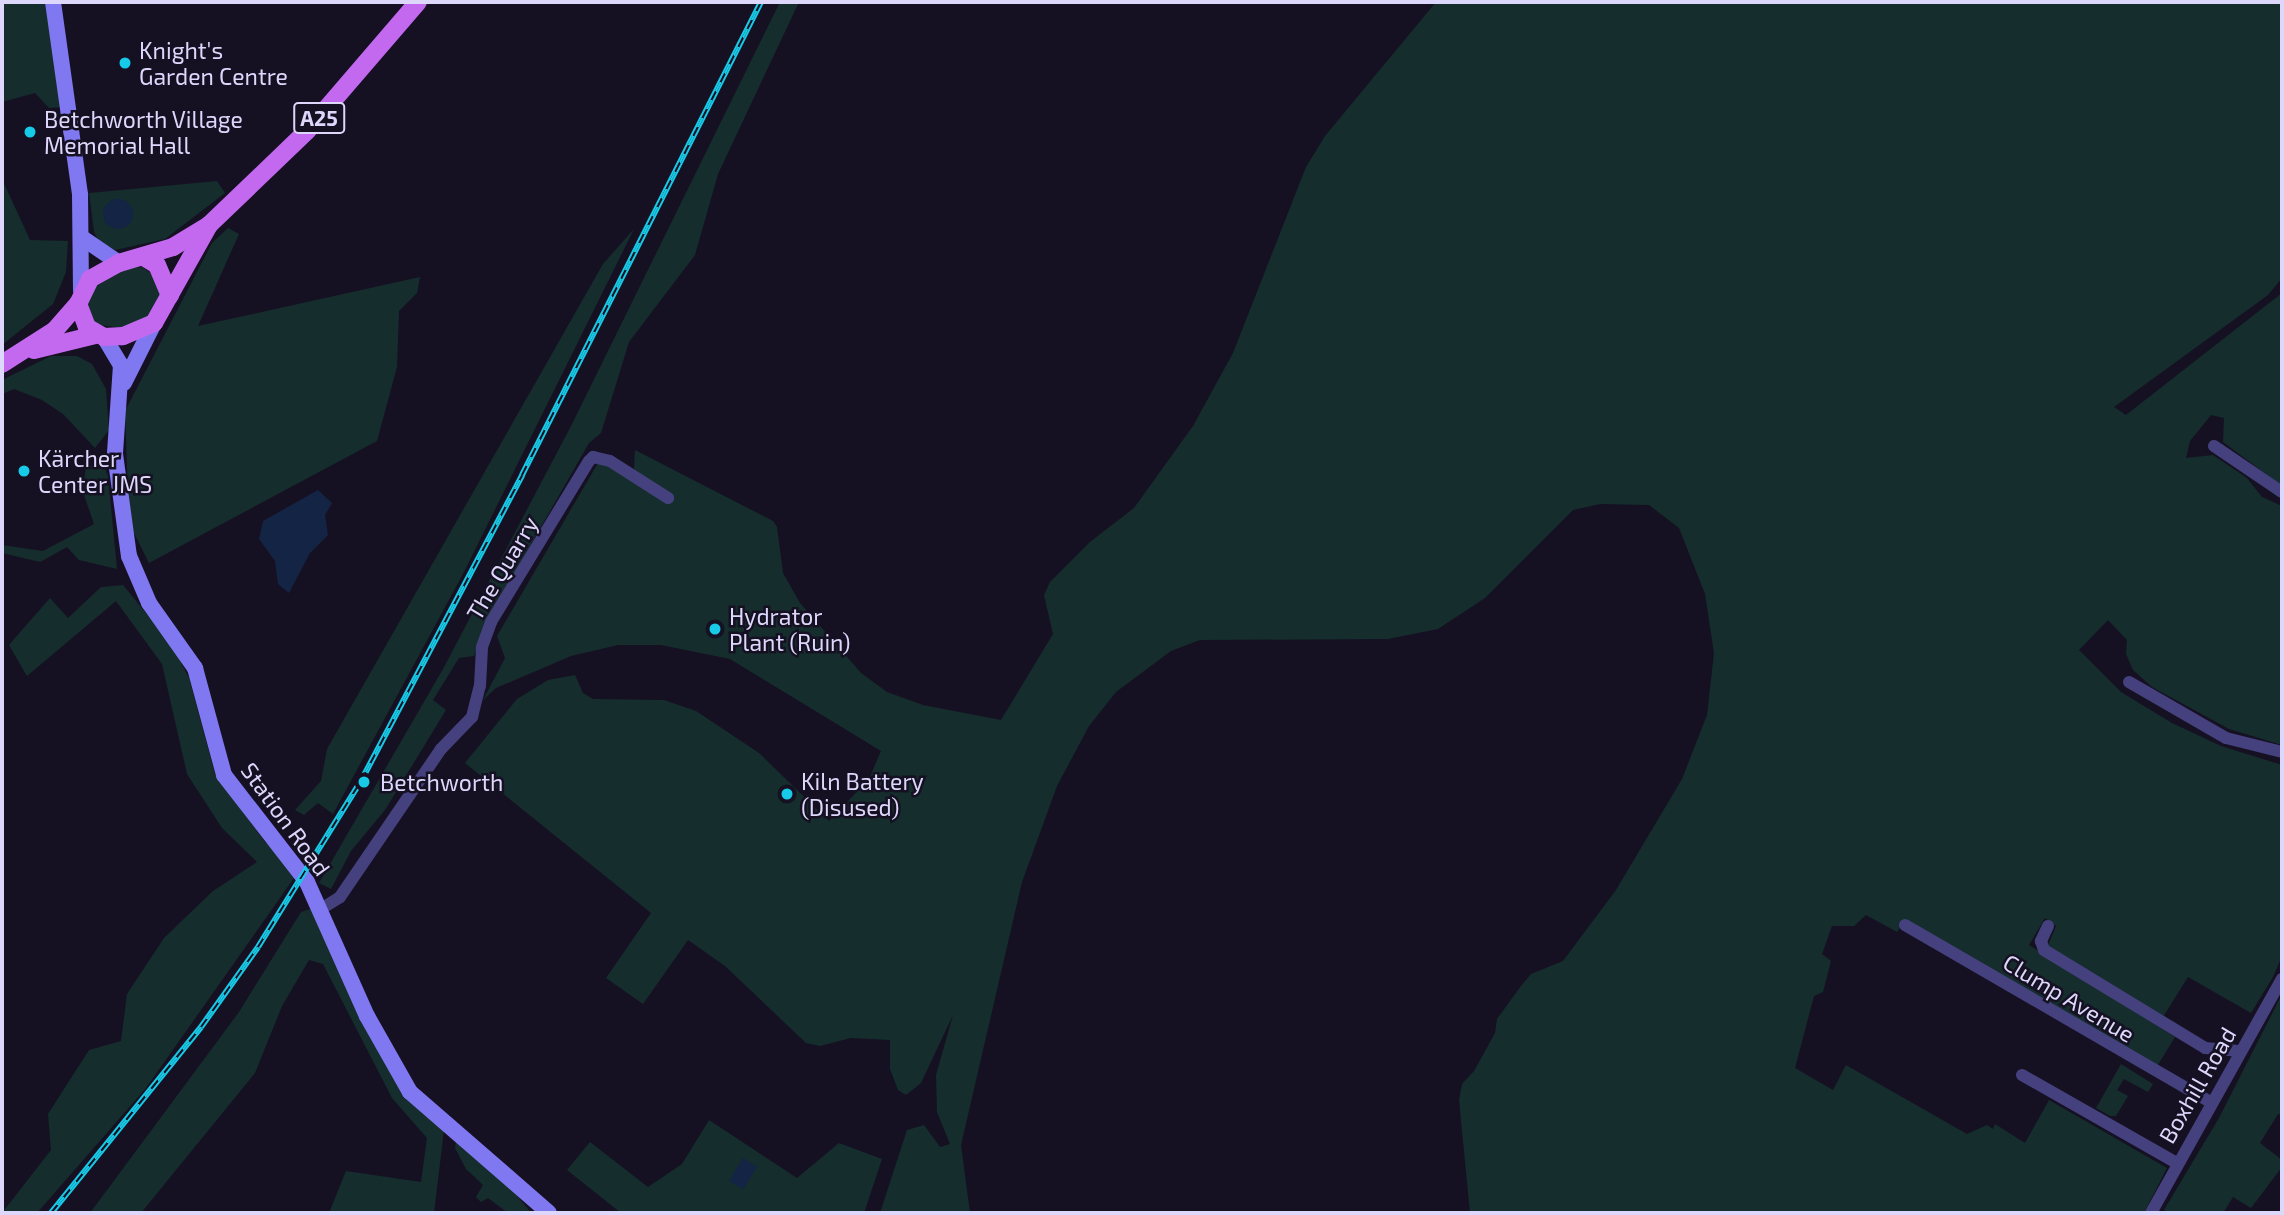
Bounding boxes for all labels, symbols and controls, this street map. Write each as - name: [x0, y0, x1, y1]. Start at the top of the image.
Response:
- place label: Knight's Garden Centre: [139, 36, 288, 90]
- marker: Knight's Garden Centre: [117, 55, 133, 71]
- road number: A25: [293, 100, 345, 136]
- place label: Betchworth Village Memorial Hall: [44, 105, 244, 159]
- marker: Betchworth Village Memorial Hall: [22, 124, 38, 140]
- place label: Kärcher Center JMS: [38, 444, 153, 498]
- marker: Kärcher Center JMS: [16, 463, 32, 479]
- street label: The Quarry: [460, 511, 544, 625]
- place label: Hydrator Plant (Ruin): [729, 602, 851, 656]
- marker: Hydrator Plant (Ruin): [707, 621, 723, 637]
- street label: Station Road: [236, 757, 336, 881]
- place label: Kiln Battery (Disused): [801, 767, 924, 821]
- place label: Betchworth: [380, 768, 503, 796]
- marker: Betchworth: [354, 772, 374, 792]
- marker: Kiln Battery (Disused): [779, 786, 795, 802]
- street label: Clump Avenue: [1998, 948, 2140, 1048]
- street label: Boxhill Road: [2153, 1022, 2241, 1148]

